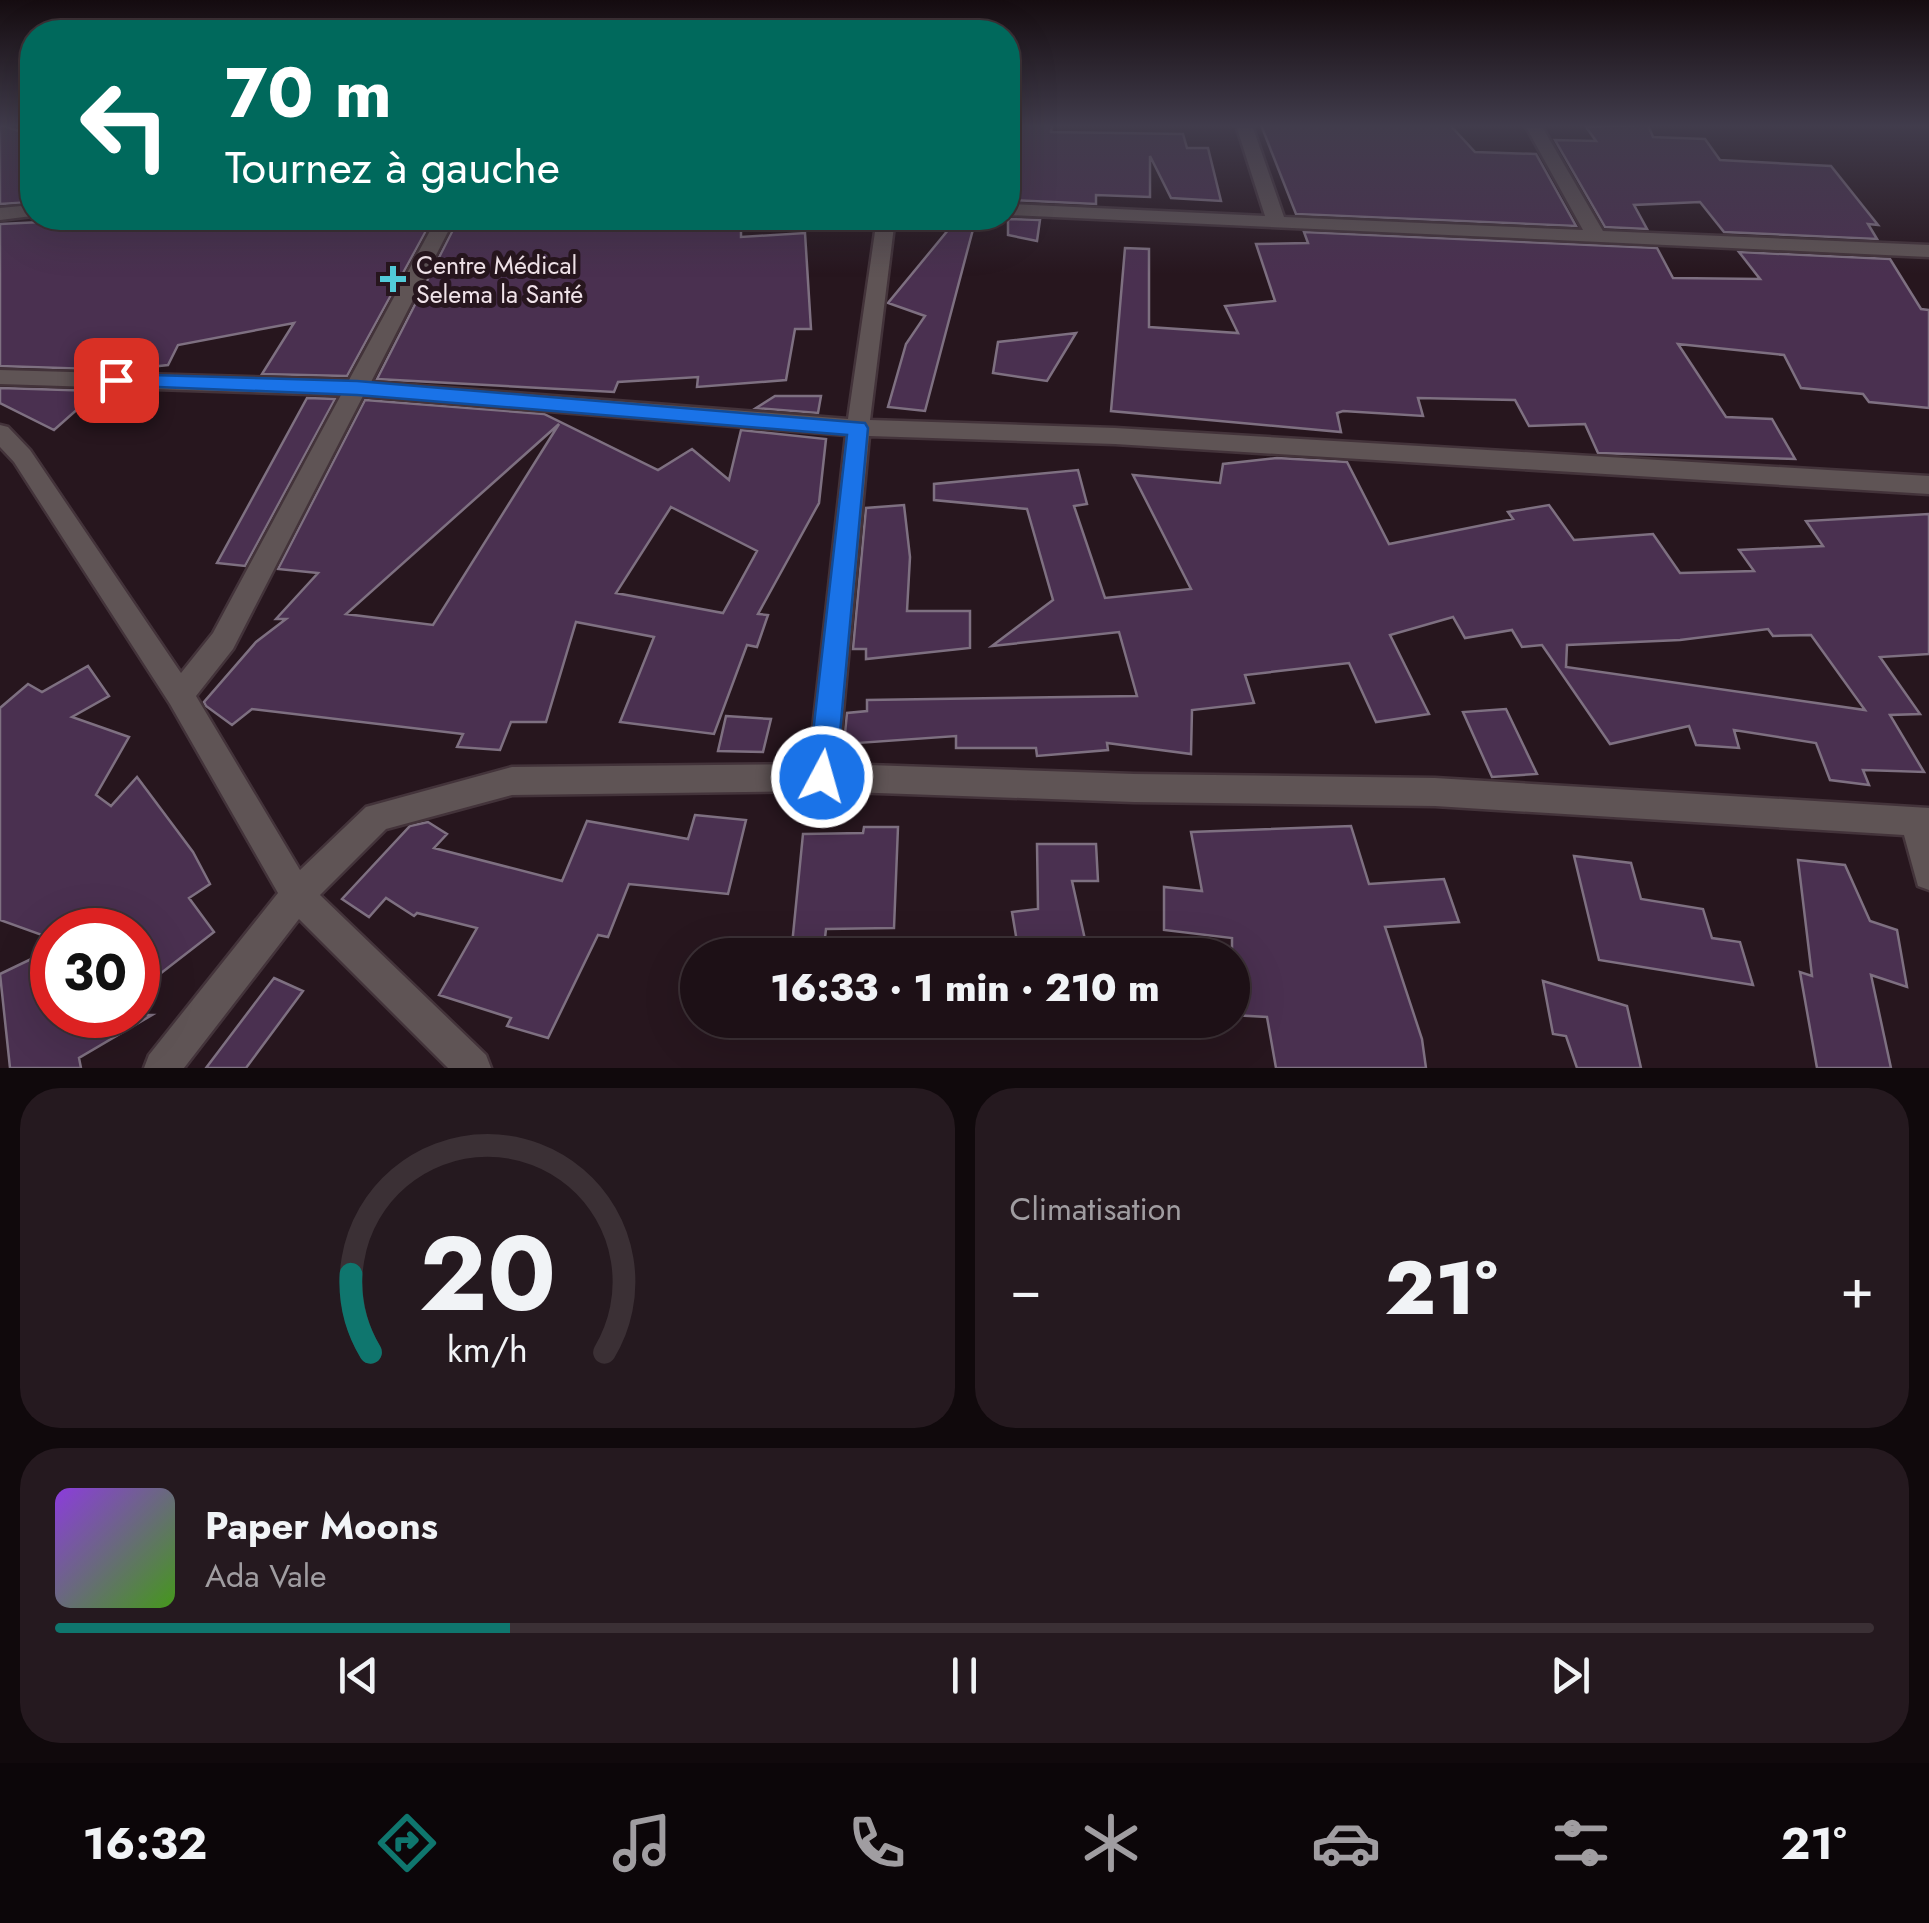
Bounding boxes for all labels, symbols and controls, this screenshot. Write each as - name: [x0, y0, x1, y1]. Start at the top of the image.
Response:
- text: 70 m: [225, 42, 392, 143]
- icon: left: [60, 60, 190, 190]
- text: Tournez à gauche: [225, 135, 560, 200]
- place label: Centre Médical Selema la Santé: [416, 247, 583, 312]
- marker: Centre Médical Selema la Santé: [380, 266, 406, 292]
- pin: [74, 338, 159, 423]
- icon: arrive: [89, 353, 144, 408]
- position arrow: [770, 725, 874, 829]
- speed limit sign: 30: [30, 908, 160, 1038]
- text: 16:33 · 1 min · 210 m: [770, 960, 1160, 1015]
- text: Climatisation: [1010, 1186, 1182, 1232]
- text: 20: [419, 1199, 556, 1349]
- text: 21°: [1384, 1234, 1498, 1342]
- text: −: [1010, 1249, 1042, 1329]
- text: +: [1840, 1249, 1874, 1329]
- text: km/h: [447, 1324, 528, 1375]
- text: Paper Moons: [205, 1498, 438, 1553]
- text: Ada Vale: [205, 1553, 327, 1599]
- icon: previous: [331, 1648, 386, 1703]
- icon: pause: [937, 1648, 992, 1703]
- icon: next: [1543, 1648, 1598, 1703]
- icon: directions: [372, 1808, 442, 1878]
- icon: music: [607, 1808, 677, 1878]
- icon: phone: [842, 1808, 912, 1878]
- icon: climate: [1076, 1808, 1146, 1878]
- icon: car: [1311, 1808, 1381, 1878]
- icon: filters: [1546, 1808, 1616, 1878]
- text: 16:32: [82, 1811, 207, 1876]
- text: 21°: [1781, 1811, 1847, 1876]

